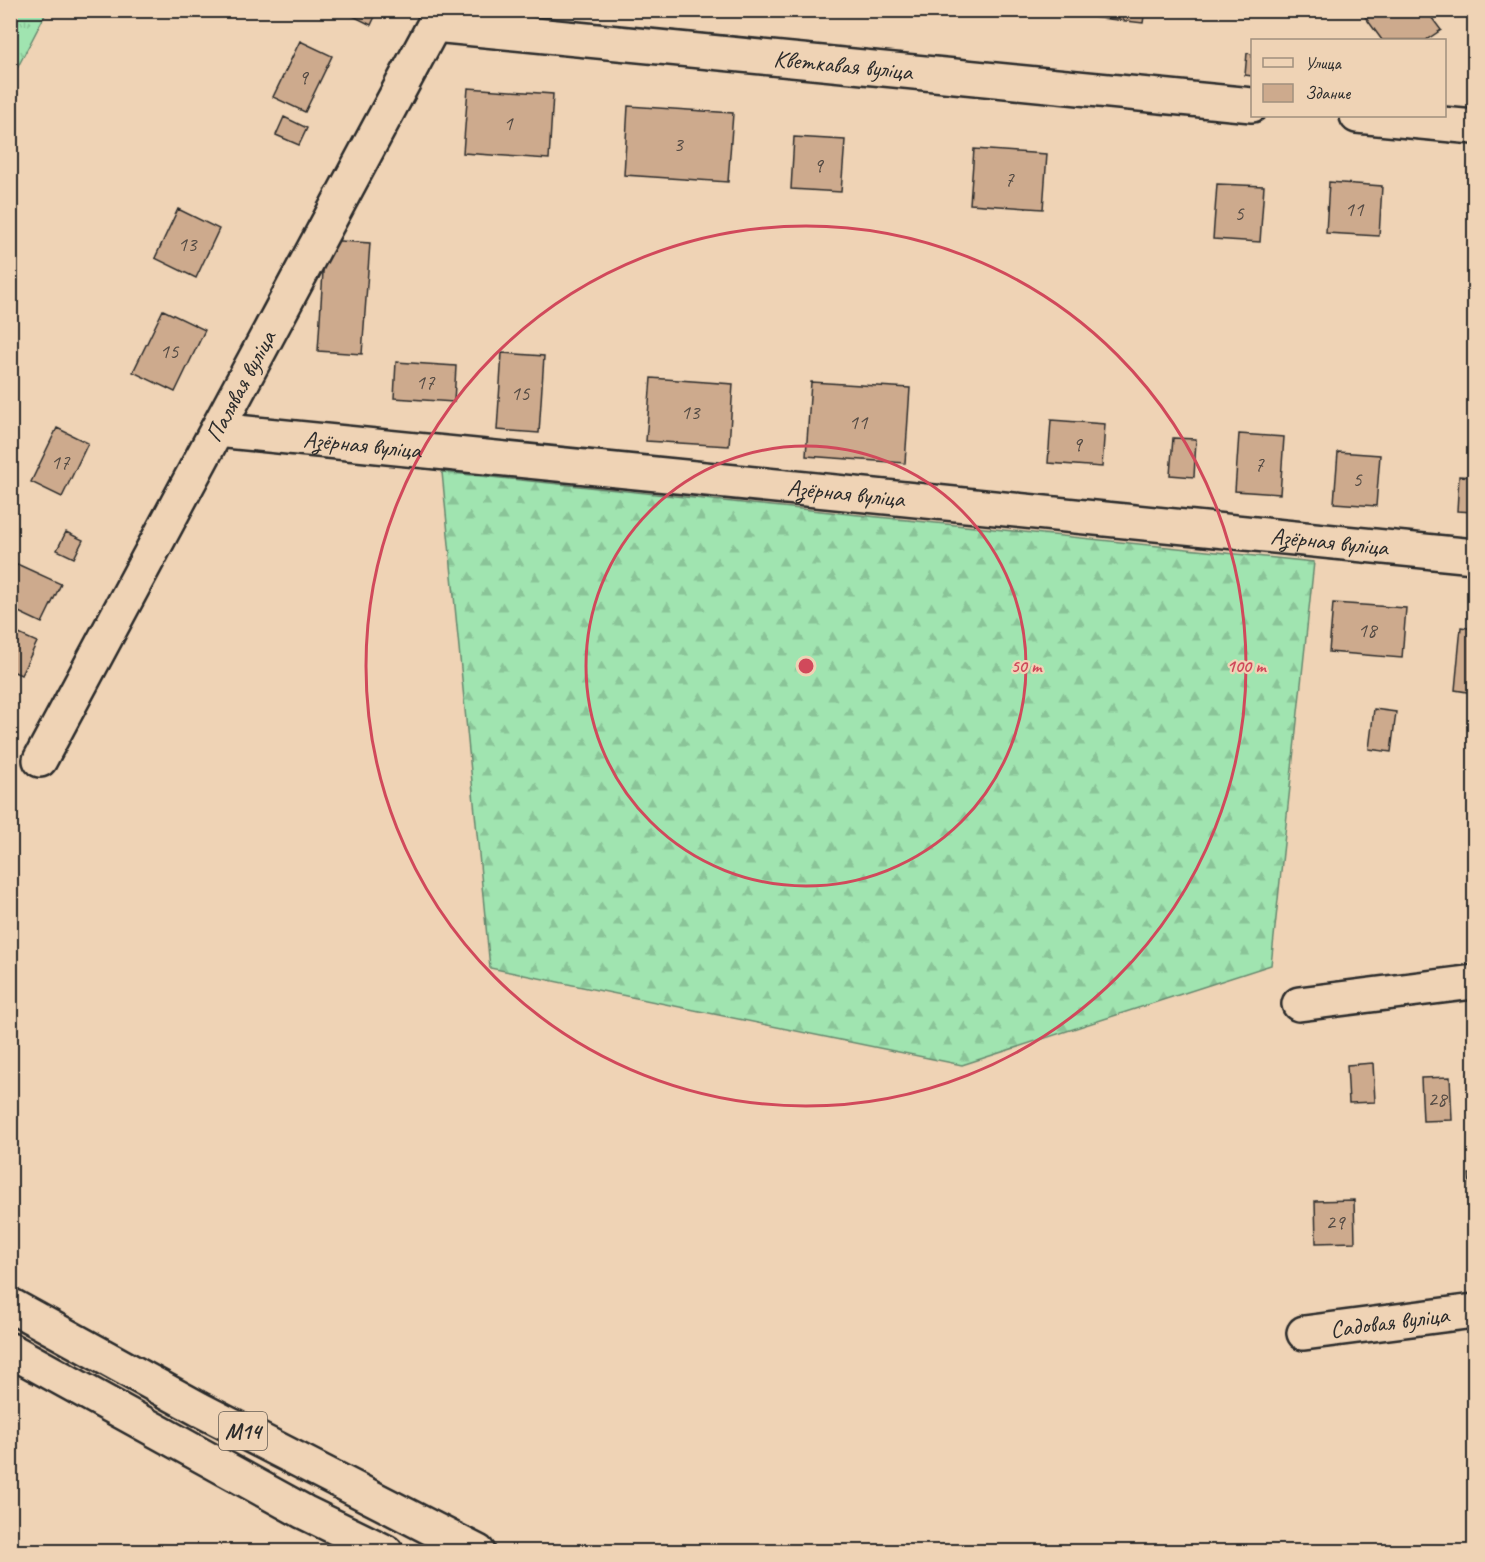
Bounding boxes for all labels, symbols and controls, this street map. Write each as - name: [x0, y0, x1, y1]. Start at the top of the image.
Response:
- legend: [1251, 39, 1446, 117]
- street label: Кветкавая вуліца: [772, 43, 915, 87]
- text: Улица: [1305, 52, 1342, 74]
- house number: 9: [298, 64, 309, 90]
- text: Здание: [1305, 82, 1351, 104]
- house number: 1: [503, 110, 514, 136]
- house number: 3: [673, 131, 684, 157]
- house number: 9: [813, 152, 824, 178]
- house number: 7: [1004, 166, 1015, 192]
- house number: 11: [1345, 196, 1365, 222]
- house number: 5: [1234, 200, 1245, 226]
- house number: 13: [178, 231, 198, 257]
- street label: Палявая вуліца: [198, 324, 283, 447]
- house number: 15: [160, 338, 180, 364]
- house number: 17: [416, 369, 436, 395]
- house number: 15: [511, 380, 531, 406]
- house number: 13: [681, 399, 701, 425]
- house number: 11: [849, 409, 869, 435]
- street label: Азёрная вуліца: [302, 424, 424, 466]
- house number: 9: [1072, 431, 1083, 457]
- house number: 17: [51, 449, 71, 475]
- house number: 7: [1254, 451, 1265, 477]
- house number: 5: [1352, 466, 1363, 492]
- street label: Азёрная вуліца: [786, 472, 907, 514]
- street label: Азёрная вуліца: [1269, 521, 1391, 562]
- house number: 18: [1358, 617, 1379, 643]
- text: 50 m: [1011, 655, 1043, 677]
- text: 100 m: [1227, 655, 1267, 677]
- centre of rings: [796, 656, 816, 676]
- house number: 28: [1428, 1086, 1449, 1112]
- house number: 29: [1326, 1209, 1346, 1235]
- street label: Садовая вуліца: [1328, 1299, 1452, 1344]
- road number: М14: [219, 1412, 267, 1450]

